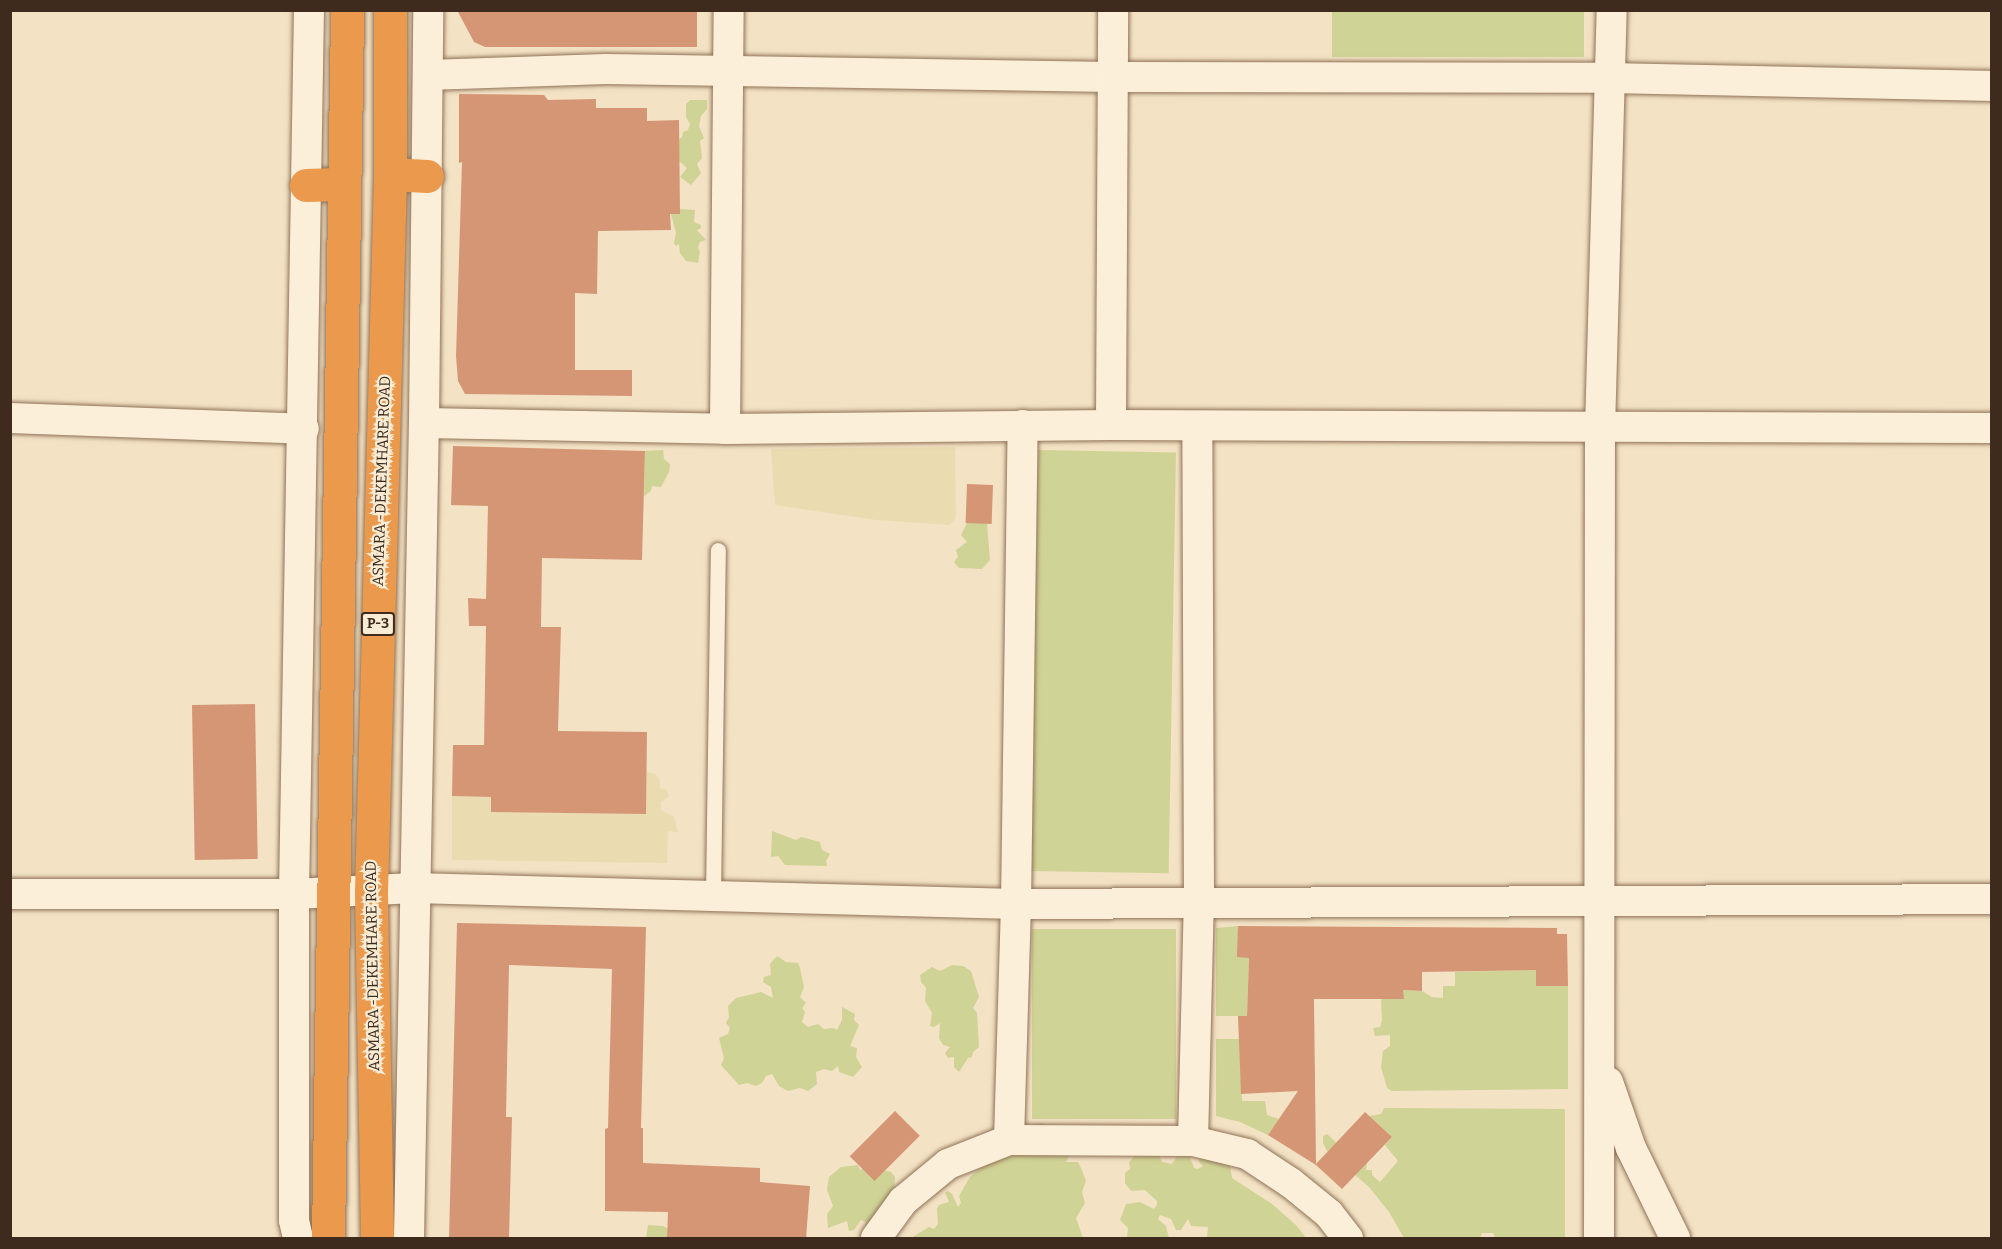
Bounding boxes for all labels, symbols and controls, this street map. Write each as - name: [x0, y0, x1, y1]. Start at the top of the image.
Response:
- street label: ASMARA -DEKEMHARE ROAD: [369, 376, 395, 586]
- road number: P-3: [360, 613, 396, 635]
- street label: ASMARA -DEKEMHARE ROAD: [362, 861, 384, 1071]

